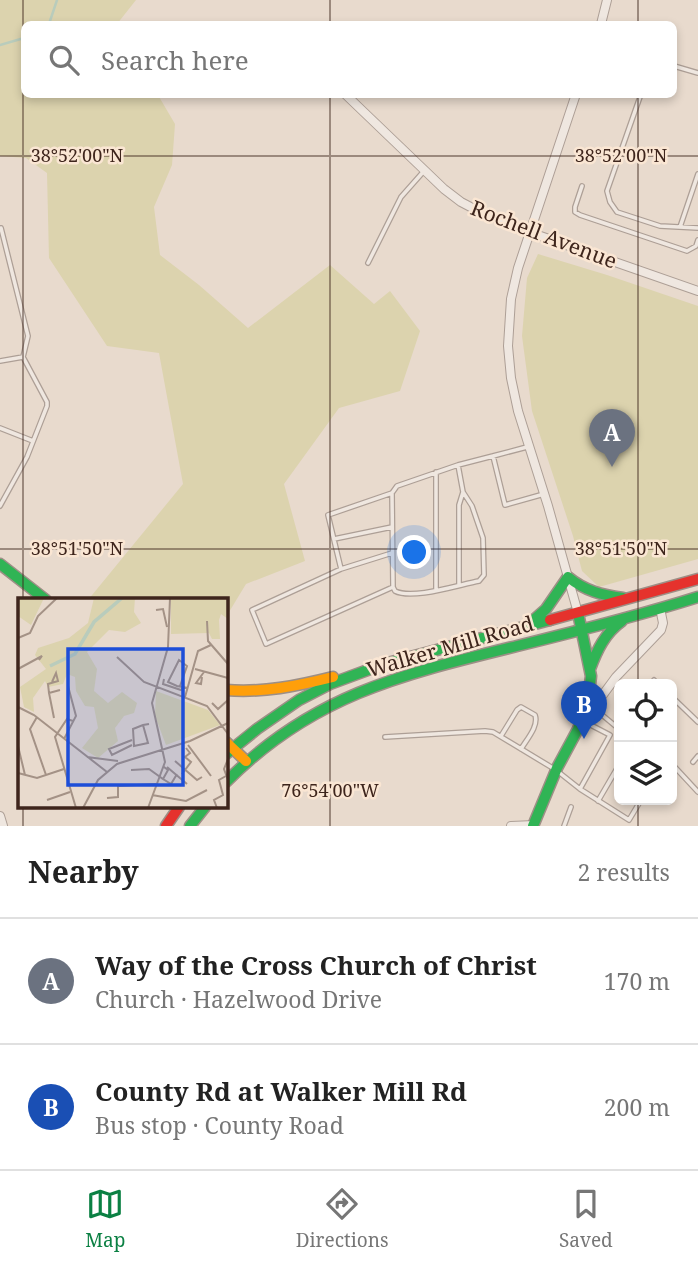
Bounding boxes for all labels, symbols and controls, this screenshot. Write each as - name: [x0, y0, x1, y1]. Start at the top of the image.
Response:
- search box: [21, 21, 677, 98]
- icon: search: [45, 41, 83, 79]
- text: Search here: [101, 42, 249, 78]
- text: 38°52'00"N: [31, 143, 124, 167]
- text: 38°52'00"N: [575, 143, 668, 167]
- street label: Rochell Avenue: [467, 193, 621, 275]
- pin: A: [589, 409, 635, 467]
- your location: [397, 535, 431, 569]
- text: 38°51'50"N: [31, 536, 124, 560]
- text: 38°51'50"N: [575, 536, 668, 560]
- inset map: [18, 598, 228, 808]
- street label: Walker Mill Road: [363, 609, 537, 683]
- map controls: [614, 679, 677, 805]
- button: locate: [614, 679, 677, 742]
- pin: B: [561, 681, 607, 739]
- button: layers: [614, 742, 677, 805]
- text: 76°54'00"W: [281, 778, 379, 802]
- text: Nearby: [28, 851, 139, 892]
- text: 2 results: [577, 856, 670, 888]
- text: Way of the Cross Church of Christ: [95, 947, 537, 983]
- text: A: [42, 965, 60, 997]
- text: 170 m: [604, 965, 670, 997]
- text: Church · Hazelwood Drive: [95, 983, 382, 1015]
- text: County Rd at Walker Mill Rd: [95, 1073, 467, 1109]
- text: B: [43, 1091, 59, 1123]
- text: 200 m: [604, 1091, 670, 1123]
- text: Bus stop · County Road: [95, 1109, 344, 1141]
- tab: Map: [85, 1185, 125, 1253]
- tab: Directions: [296, 1185, 389, 1253]
- tab: Saved: [559, 1185, 613, 1253]

